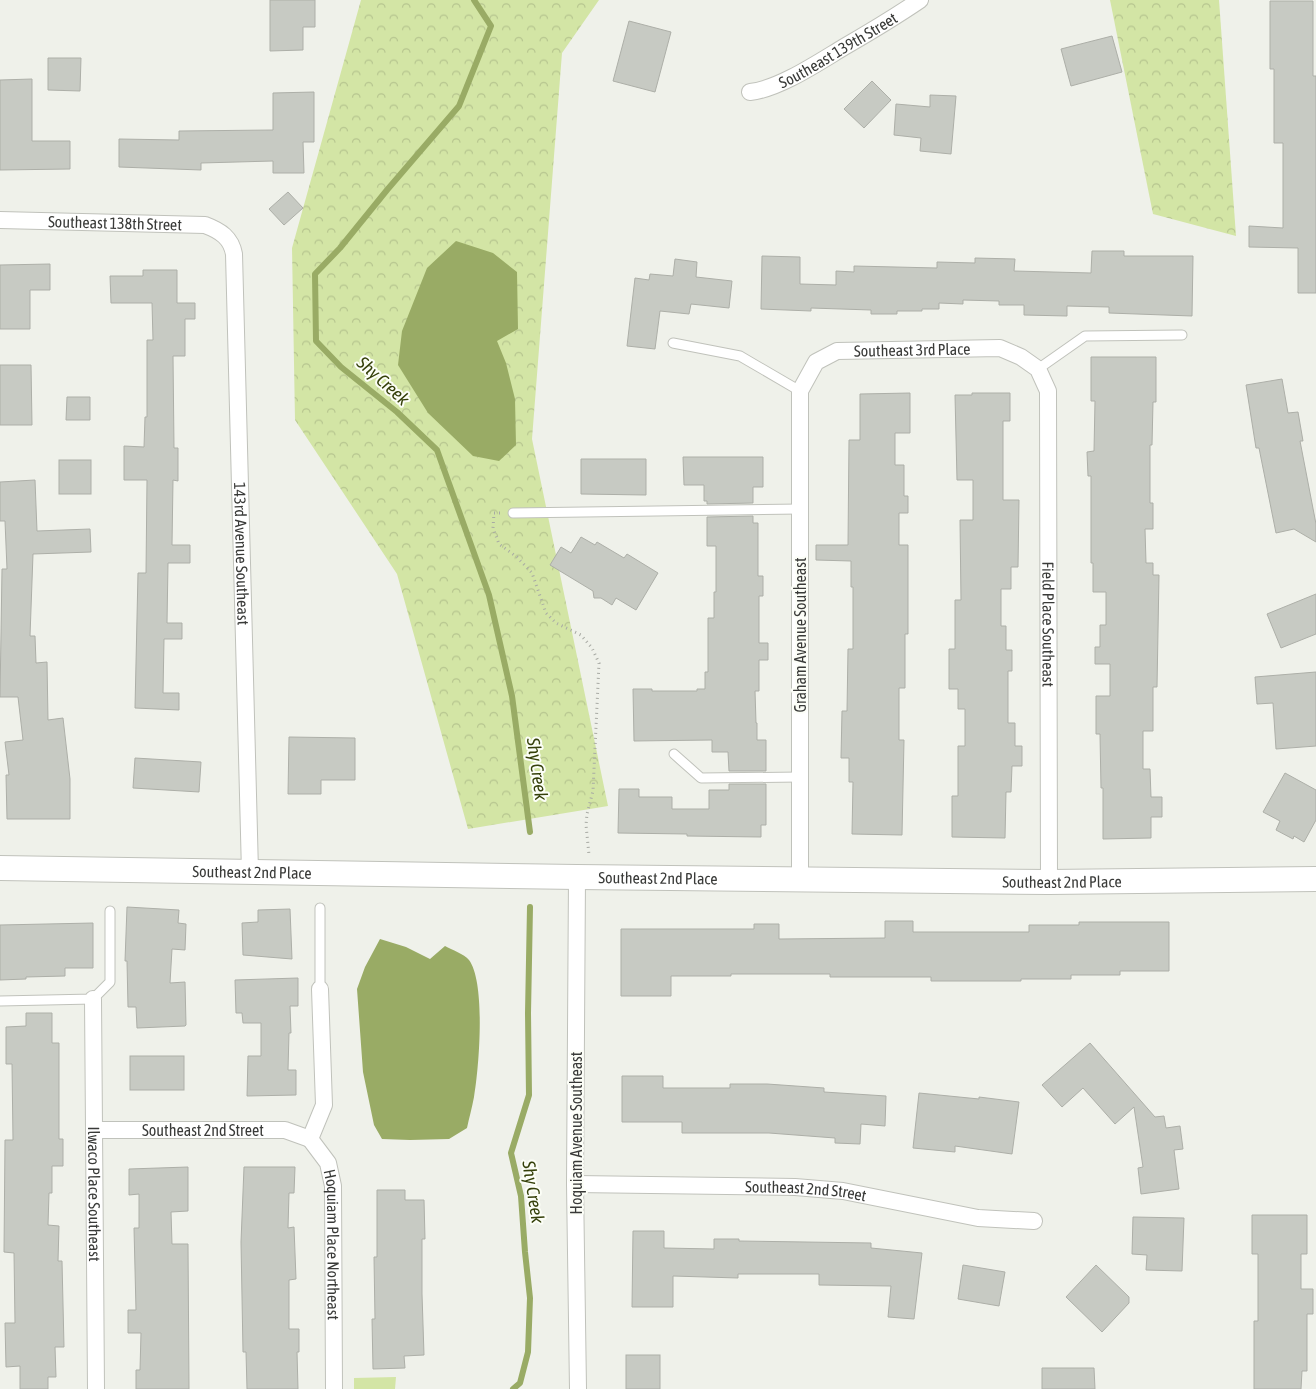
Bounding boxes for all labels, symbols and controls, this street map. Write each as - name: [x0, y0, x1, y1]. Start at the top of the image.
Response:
- street label: Southeast 139th Street: [776, 8, 901, 91]
- street label: Southeast 138th Street: [48, 212, 182, 233]
- street label: Southeast 3rd Place: [854, 340, 970, 360]
- water label: Shy Creek: [352, 351, 415, 410]
- street label: 143rd Avenue Southeast: [231, 482, 253, 626]
- street label: Graham Avenue Southeast: [791, 557, 809, 713]
- street label: Field Place Southeast: [1039, 562, 1058, 688]
- water label: Shy Creek: [523, 735, 552, 803]
- street label: Southeast 2nd Place: [192, 862, 312, 882]
- street label: Southeast 2nd Place: [598, 868, 718, 887]
- street label: Southeast 2nd Place: [1002, 872, 1122, 891]
- street label: Hoquiam Avenue Southeast: [567, 1051, 586, 1214]
- street label: Southeast 2nd Street: [142, 1121, 264, 1139]
- street label: Ilwaco Place Southeast: [85, 1126, 104, 1262]
- water label: Shy Creek: [518, 1158, 549, 1226]
- street label: Hoquiam Place Northeast: [321, 1168, 343, 1320]
- street label: Southeast 2nd Street: [745, 1177, 868, 1205]

